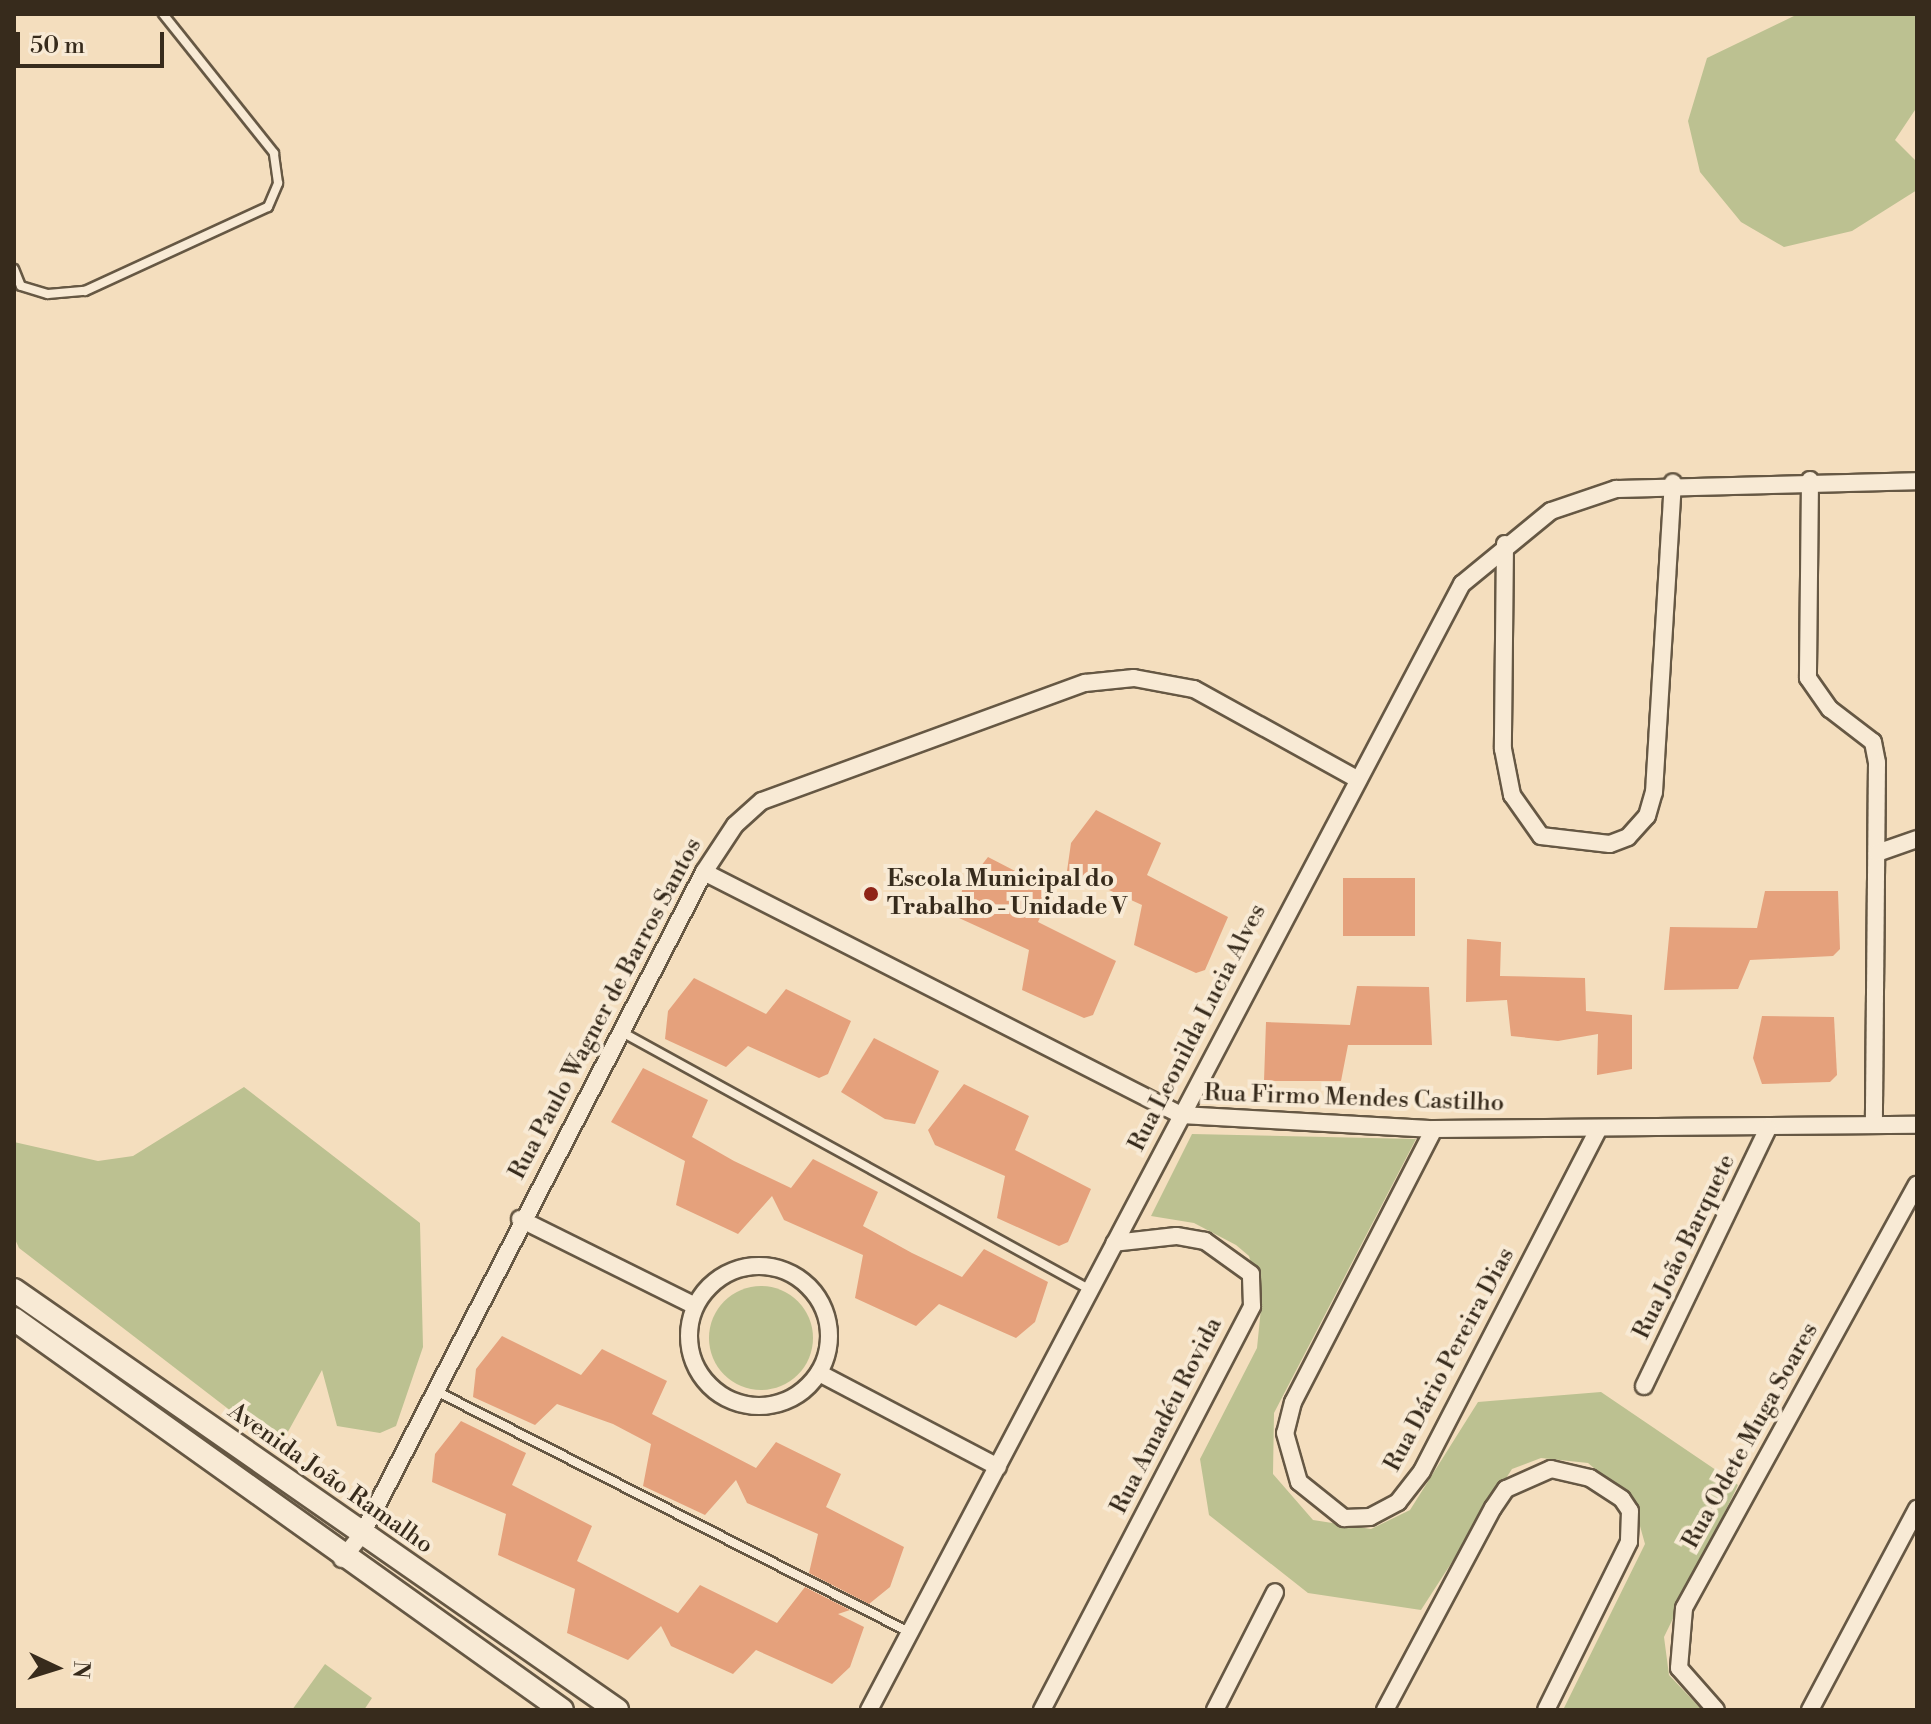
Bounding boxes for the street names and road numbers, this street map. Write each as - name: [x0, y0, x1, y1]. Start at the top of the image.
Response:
- street label: Rua Paulo Wagner de Barros Santos: [504, 833, 708, 1185]
- street label: Rua Leonilda Lucia Alves: [1123, 900, 1273, 1156]
- street label: Rua Firmo Mendes Castilho: [1203, 1079, 1505, 1119]
- street label: Rua João Barquete: [1628, 1150, 1742, 1344]
- street label: Rua Dário Pereira Dias: [1379, 1243, 1521, 1477]
- street label: Rua Amadéu Rovida: [1105, 1313, 1229, 1519]
- street label: Rua Odete Muga Soares: [1677, 1318, 1825, 1554]
- street label: Avenida João Ramalho: [222, 1397, 438, 1561]

